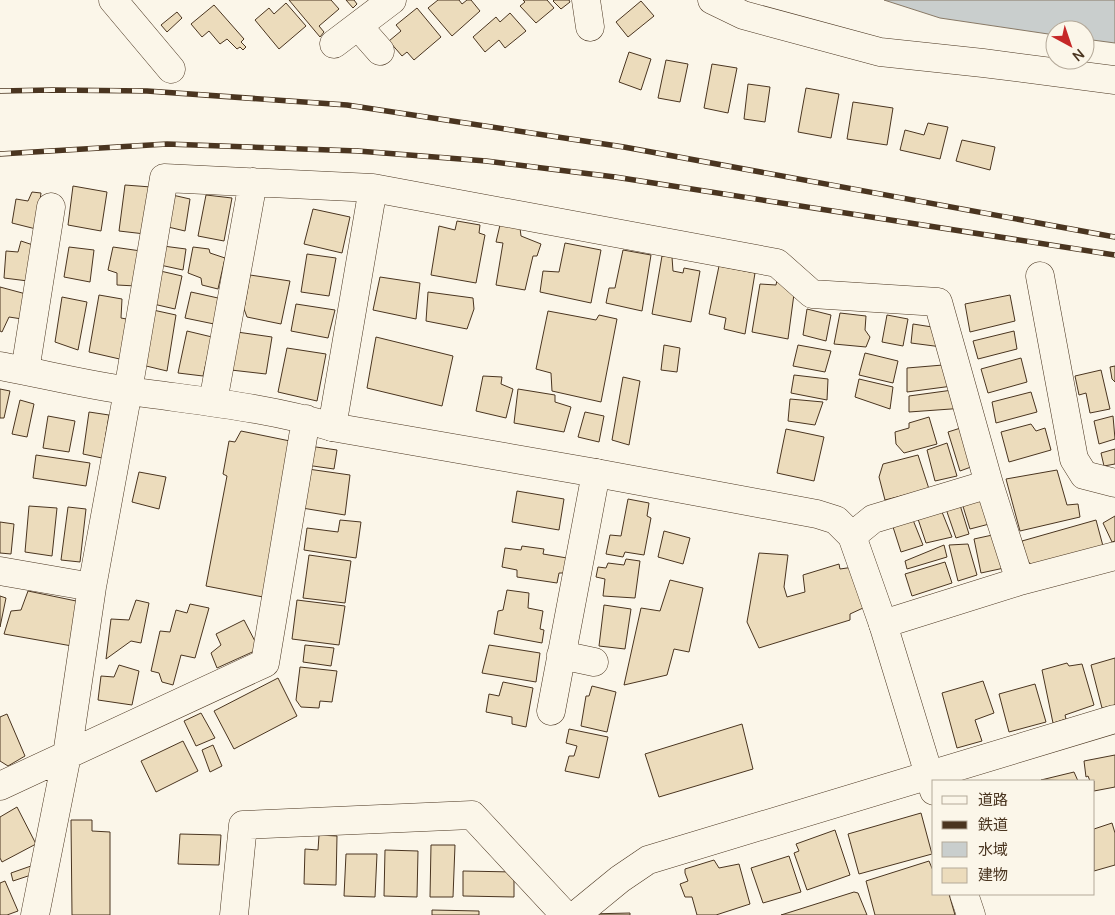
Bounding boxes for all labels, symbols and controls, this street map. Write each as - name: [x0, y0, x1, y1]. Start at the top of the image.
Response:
- north arrow: [1045, 20, 1095, 70]
- text: N: [1069, 45, 1089, 66]
- legend: [932, 780, 1095, 895]
- text: 道路: [978, 789, 1008, 810]
- text: 鉄道: [978, 814, 1008, 835]
- text: 水域: [978, 839, 1008, 860]
- text: 建物: [978, 864, 1008, 885]

